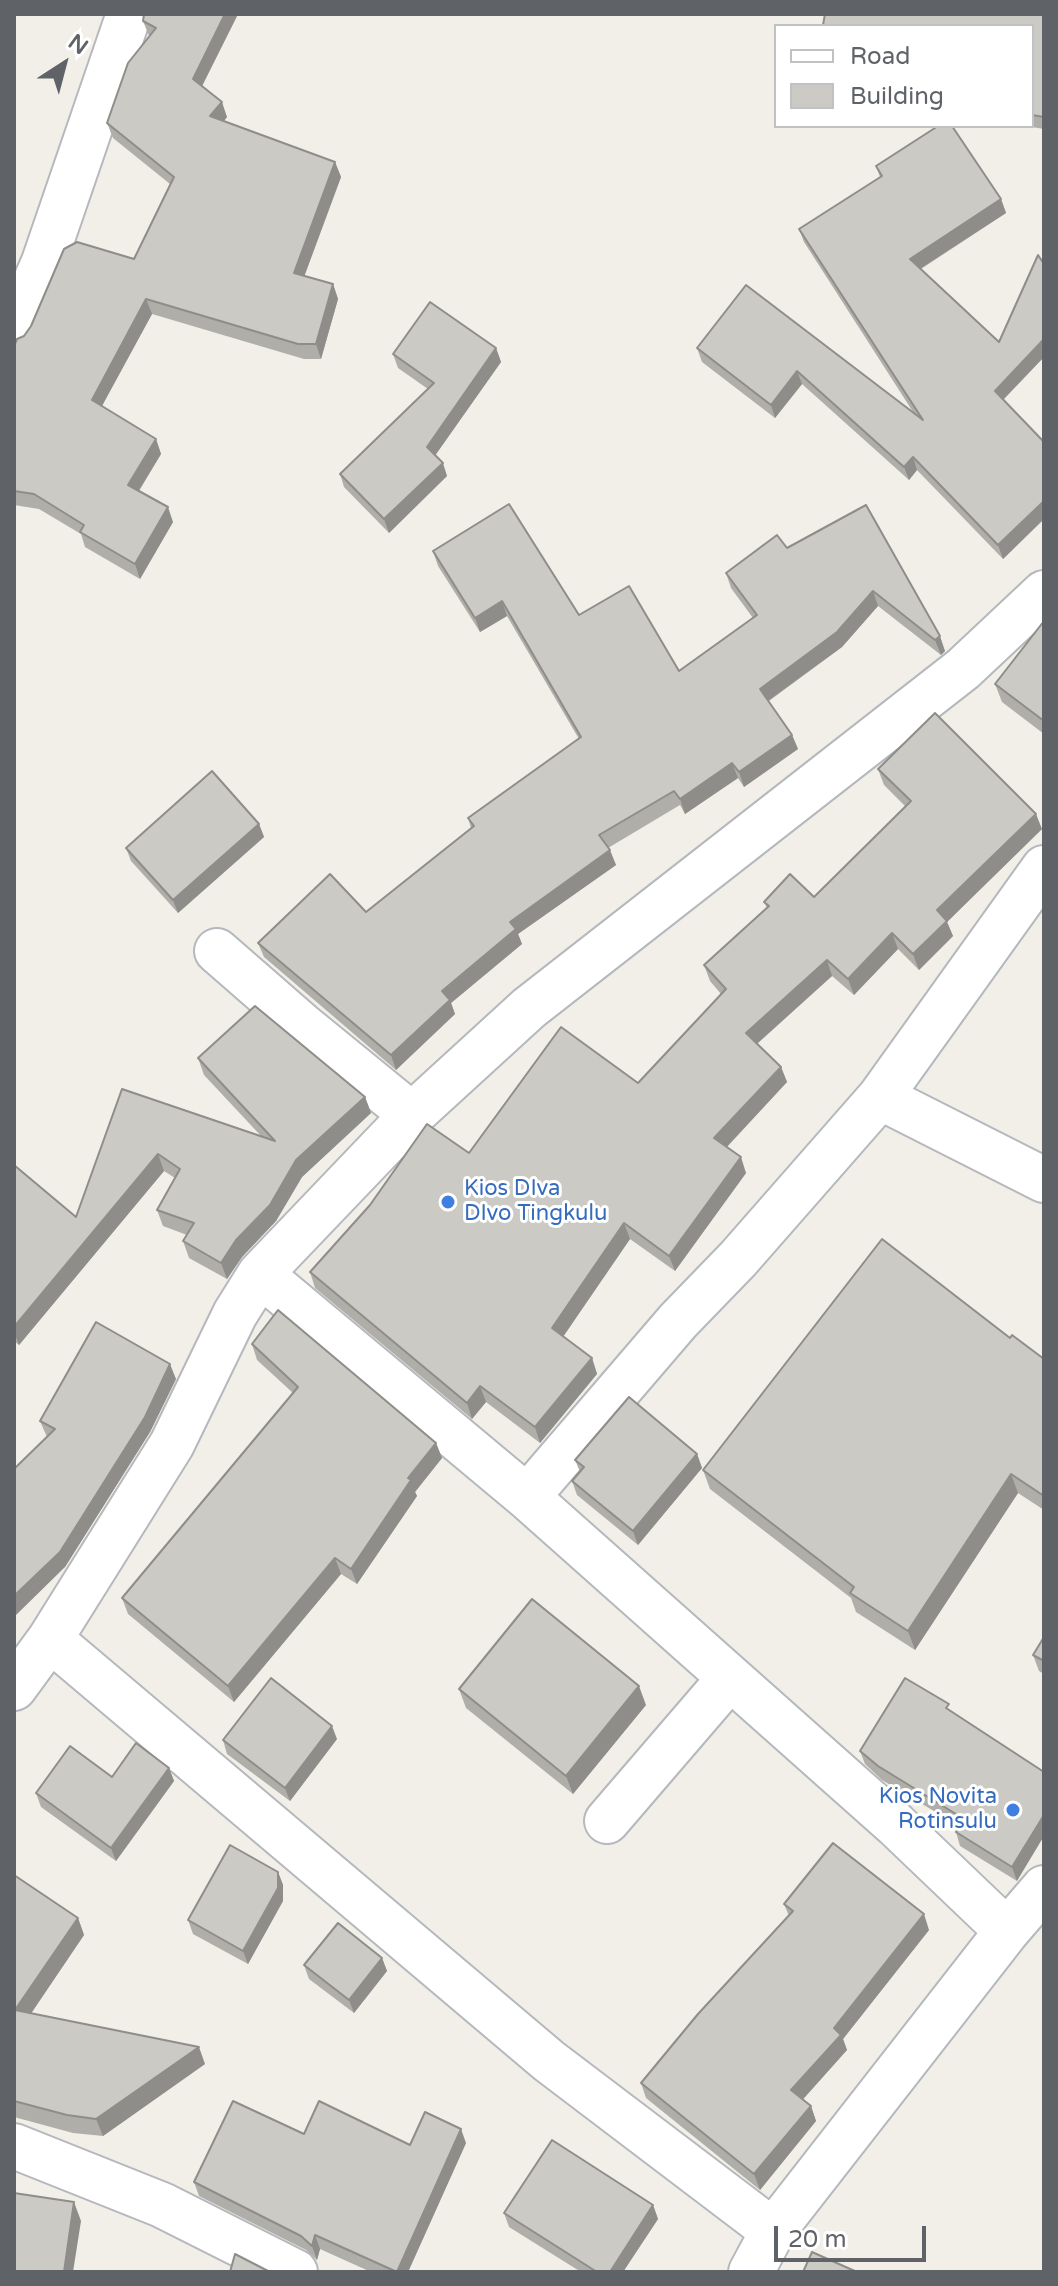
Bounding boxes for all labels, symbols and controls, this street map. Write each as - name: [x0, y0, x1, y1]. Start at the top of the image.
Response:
- north arrow: [24, 24, 104, 104]
- legend: [774, 24, 1034, 128]
- text: N: [63, 29, 93, 60]
- text: Road: [850, 42, 910, 71]
- text: Building: [850, 82, 944, 111]
- place label: Kios DIva DIvo Tingkulu: [464, 1176, 607, 1228]
- marker: Kios DIva DIvo Tingkulu: [439, 1193, 457, 1211]
- place label: Kios Novita Rotinsulu: [879, 1784, 997, 1836]
- marker: Kios Novita Rotinsulu: [1004, 1801, 1022, 1819]
- scale bar: [778, 2210, 930, 2260]
- text: 20 m: [788, 2225, 846, 2254]

